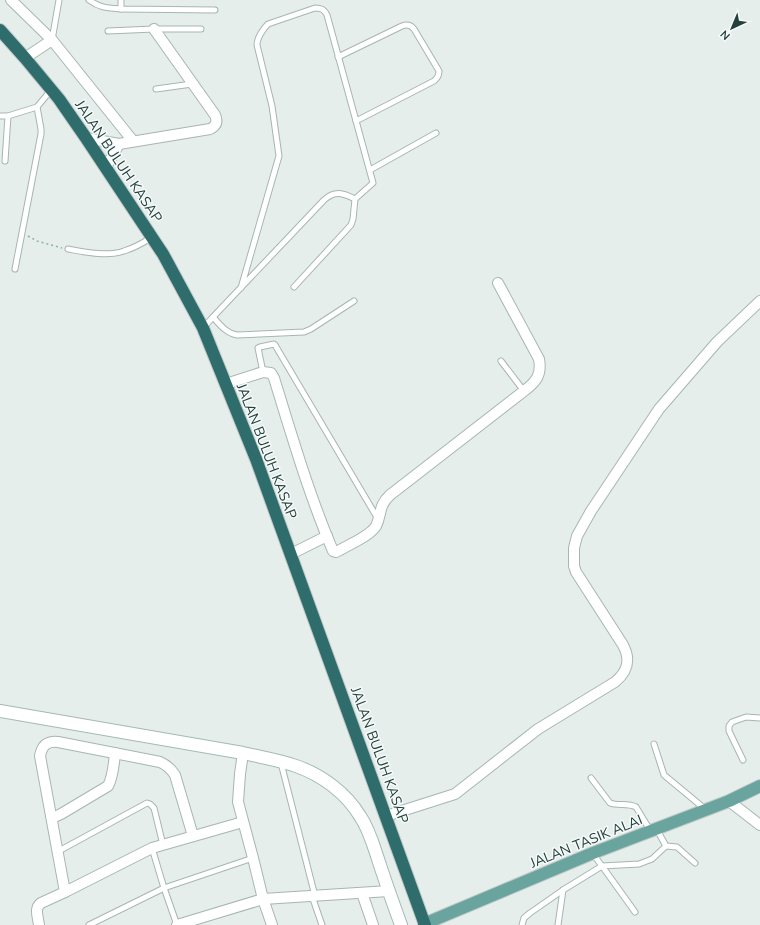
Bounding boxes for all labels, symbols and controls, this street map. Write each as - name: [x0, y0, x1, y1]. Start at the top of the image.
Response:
- north arrow: [712, 8, 752, 48]
- text: N: [717, 27, 734, 43]
- street label: JALAN BULUH KASAP: [70, 96, 167, 226]
- street label: JALAN BULUH KASAP: [232, 380, 301, 522]
- street label: JALAN BULUH KASAP: [346, 683, 413, 826]
- street label: JALAN TASIK ALAI: [526, 810, 645, 873]

